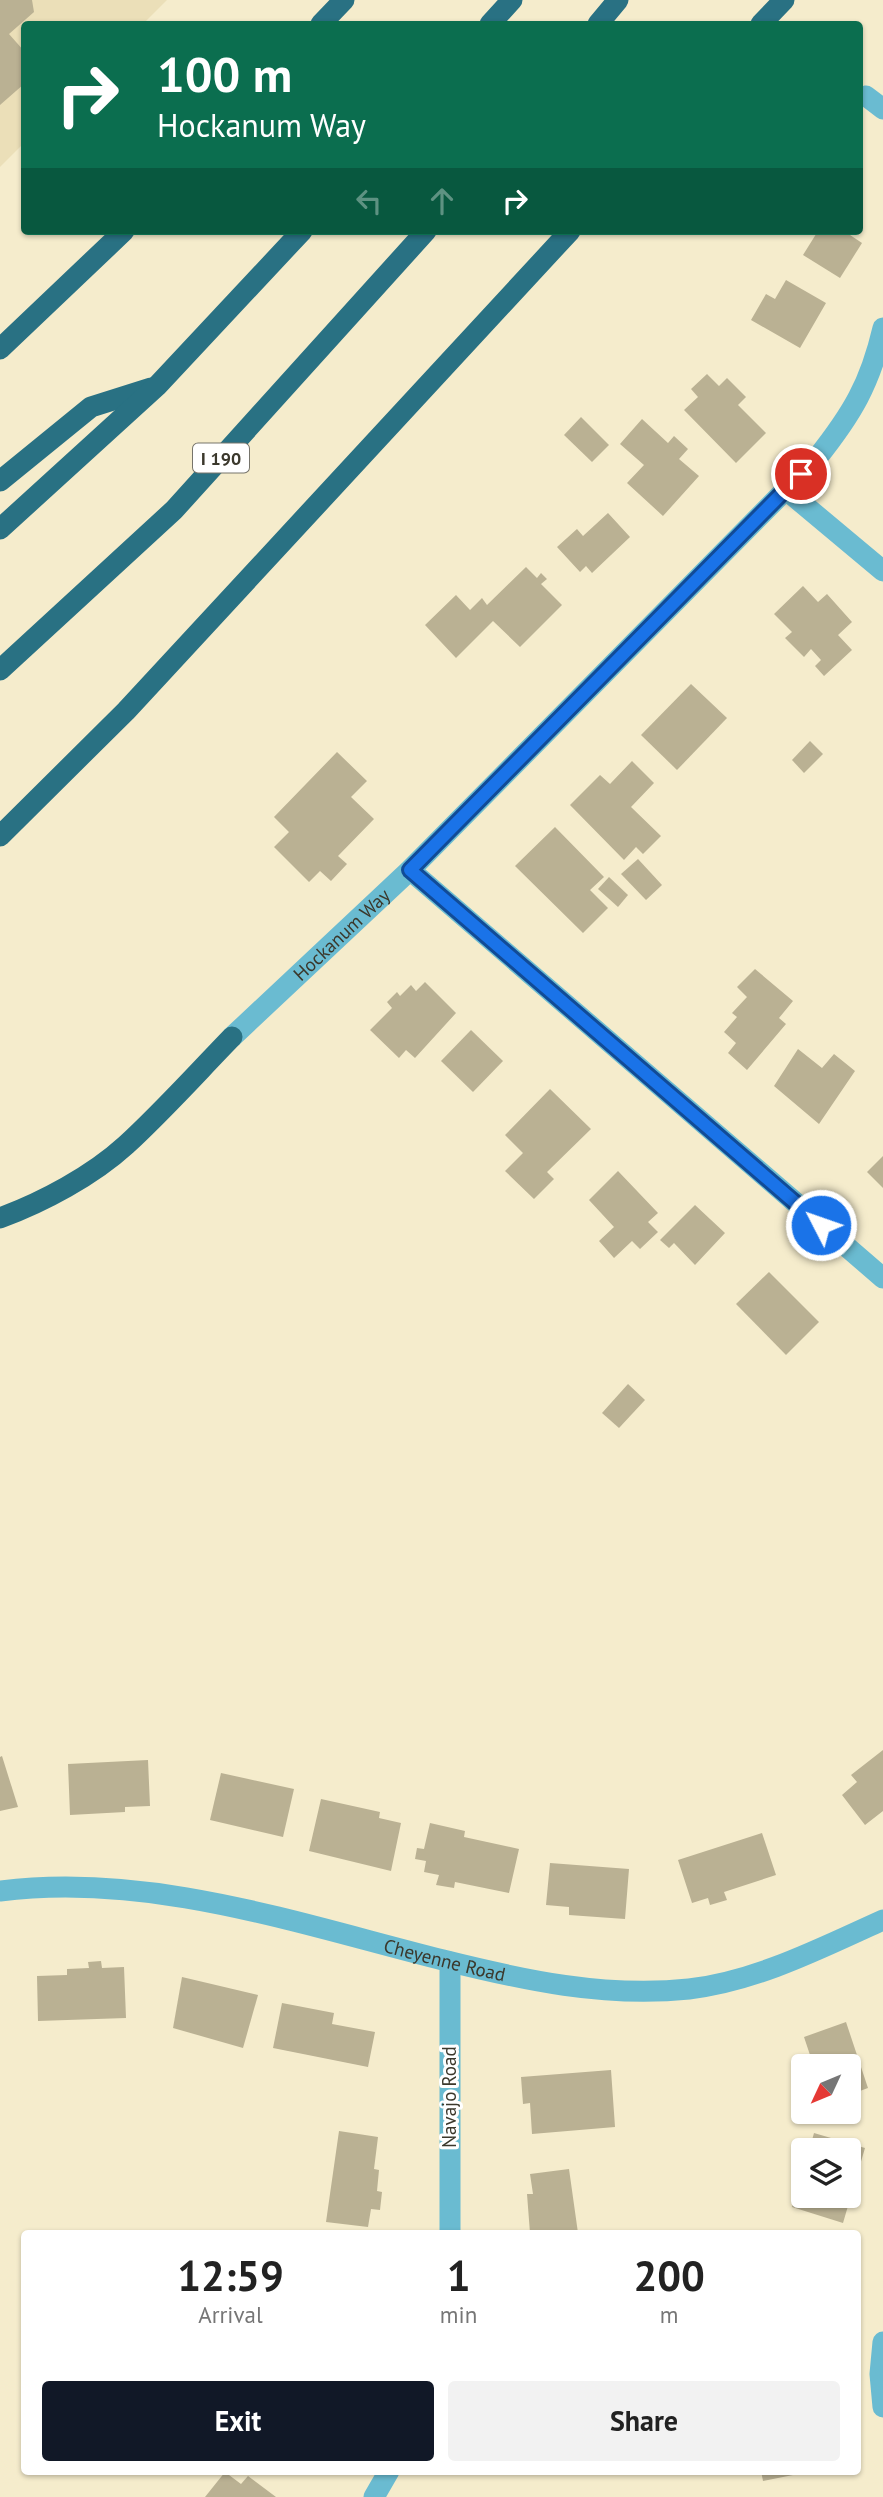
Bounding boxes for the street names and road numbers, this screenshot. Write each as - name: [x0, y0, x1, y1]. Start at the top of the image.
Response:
- road number: I 190: [193, 444, 249, 472]
- street label: Hockanum Way: [288, 883, 395, 986]
- street label: Cheyenne Road: [381, 1933, 508, 1986]
- street label: Navajo Road: [437, 2046, 461, 2148]

